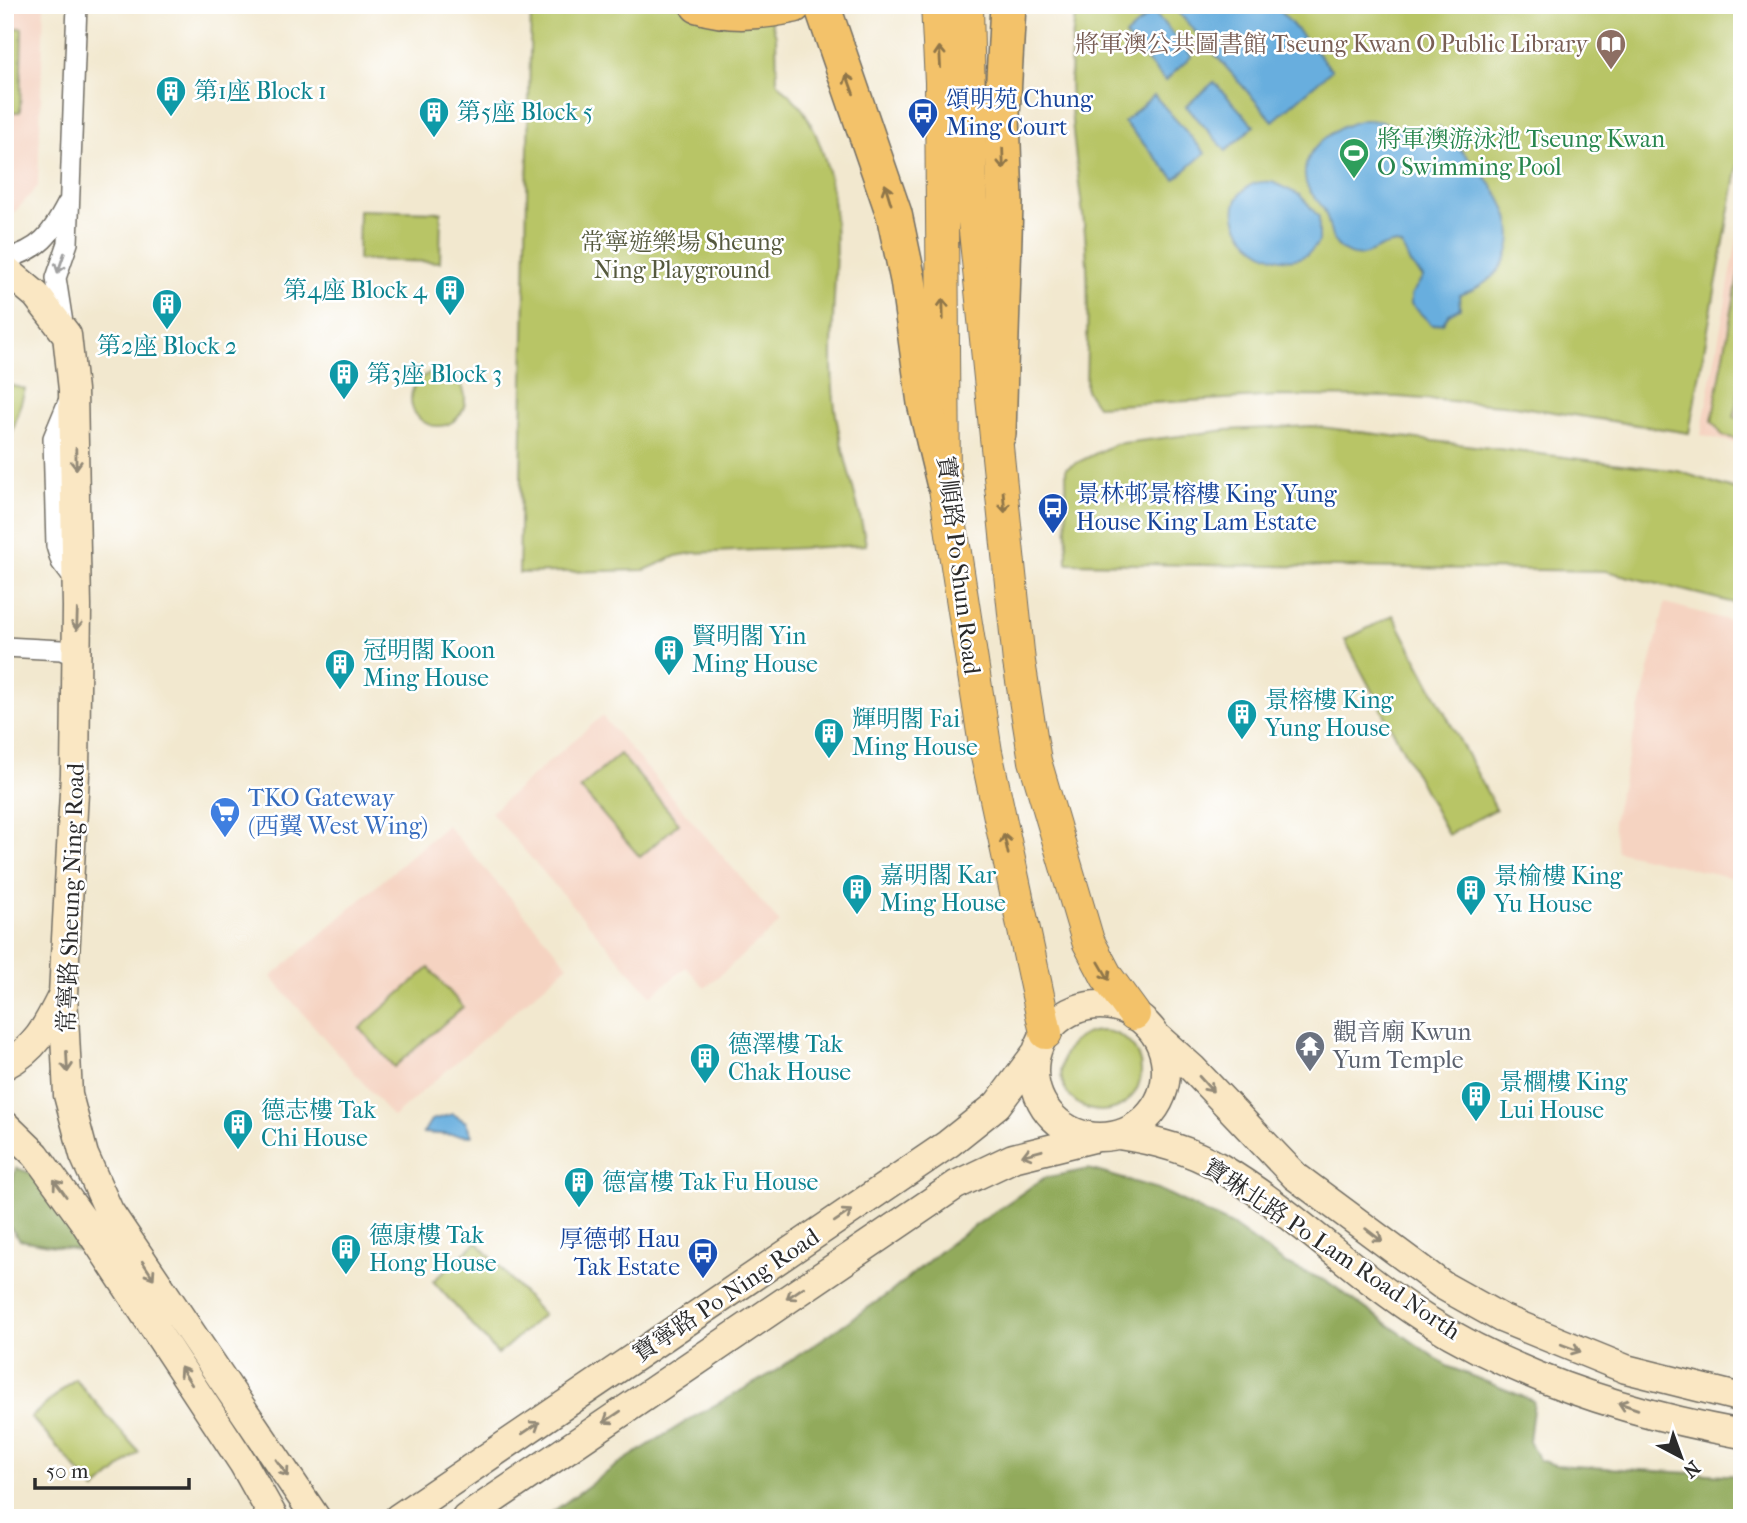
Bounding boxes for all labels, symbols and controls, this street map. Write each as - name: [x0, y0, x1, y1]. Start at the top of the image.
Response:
- library icon: 將軍澳公共圖書館 Tseung Kwan O Public Library: [1594, 27, 1628, 71]
- place label: 將軍澳公共圖書館 Tseung Kwan O Public Library: [1075, 30, 1589, 58]
- one-way arrow: [933, 45, 946, 68]
- one-way arrow: [843, 73, 855, 95]
- building icon: 第1座 Block 1: [154, 74, 188, 118]
- place label: 第1座 Block 1: [194, 77, 327, 105]
- place label: 頌明苑 Chung Ming Court: [946, 85, 1094, 141]
- building icon: 第5座 Block 5: [417, 95, 451, 139]
- bus stop icon: 頌明苑 Chung Ming Court: [906, 96, 940, 140]
- place label: 第5座 Block 5: [457, 98, 593, 126]
- place label: 將軍澳游泳池 Tseung Kwan O Swimming Pool: [1377, 125, 1665, 181]
- sports icon: 將軍澳游泳池 Tseung Kwan O Swimming Pool: [1337, 136, 1371, 180]
- one-way arrow: [997, 148, 1010, 171]
- one-way arrow: [881, 183, 894, 205]
- park label: 常寧遊樂場 Sheung Ning Playground: [580, 228, 785, 284]
- one-way arrow: [54, 252, 66, 274]
- building icon: 第4座 Block 4: [433, 273, 467, 317]
- place label: 第4座 Block 4: [283, 276, 428, 304]
- building icon: 第2座 Block 2: [150, 287, 184, 331]
- one-way arrow: [936, 297, 950, 320]
- place label: 第2座 Block 2: [97, 332, 237, 360]
- building icon: 第3座 Block 3: [327, 357, 361, 401]
- place label: 第3座 Block 3: [367, 360, 502, 388]
- one-way arrow: [69, 447, 83, 470]
- street label: 寶順路 Po Shun Road: [932, 454, 986, 677]
- place label: 景林邨景榕樓 King Yung House King Lam Estate: [1076, 480, 1338, 536]
- one-way arrow: [998, 491, 1011, 513]
- bus stop icon: 景林邨景榕樓 King Yung House King Lam Estate: [1036, 491, 1070, 535]
- one-way arrow: [70, 608, 84, 631]
- place label: 賢明閣 Yin Ming House: [692, 622, 818, 678]
- building icon: 賢明閣 Yin Ming House: [652, 633, 686, 677]
- place label: 冠明閣 Koon Ming House: [363, 636, 495, 692]
- building icon: 冠明閣 Koon Ming House: [323, 647, 357, 691]
- place label: 景榕樓 King Yung House: [1264, 686, 1395, 742]
- building icon: 景榕樓 King Yung House: [1225, 697, 1259, 741]
- place label: 輝明閣 Fai Ming House: [852, 705, 978, 761]
- building icon: 輝明閣 Fai Ming House: [812, 716, 846, 760]
- street label: 常寧路 Sheung Ning Road: [52, 761, 90, 1034]
- place label: TKO Gateway (西翼 West Wing): [248, 784, 428, 840]
- supermarket icon: TKO Gateway (西翼 West Wing): [208, 795, 242, 839]
- one-way arrow: [999, 833, 1012, 856]
- place label: 嘉明閣 Kar Ming House: [880, 861, 1006, 917]
- place label: 景榆樓 King Yu House: [1493, 862, 1624, 918]
- building icon: 嘉明閣 Kar Ming House: [840, 872, 874, 916]
- building icon: 景榆樓 King Yu House: [1454, 873, 1488, 917]
- one-way arrow: [1097, 961, 1111, 981]
- place label: 觀音廟 Kwun Yum Temple: [1332, 1018, 1472, 1074]
- temple icon: 觀音廟 Kwun Yum Temple: [1293, 1029, 1327, 1073]
- place label: 德澤樓 Tak Chak House: [728, 1030, 851, 1086]
- building icon: 德澤樓 Tak Chak House: [688, 1041, 722, 1085]
- one-way arrow: [60, 1050, 73, 1073]
- place label: 景櫚樓 King Lui House: [1499, 1068, 1629, 1124]
- one-way arrow: [1197, 1074, 1213, 1092]
- building icon: 景櫚樓 King Lui House: [1459, 1079, 1493, 1123]
- place label: 德志樓 Tak Chi House: [261, 1096, 376, 1152]
- building icon: 德志樓 Tak Chi House: [221, 1107, 255, 1151]
- one-way arrow: [1021, 1147, 1043, 1160]
- street label: 寶琳北路 Po Lam Road North: [1198, 1152, 1466, 1346]
- building icon: 德富樓 Tak Fu House: [562, 1165, 596, 1209]
- place label: 德富樓 Tak Fu House: [602, 1168, 819, 1196]
- one-way arrow: [52, 1179, 67, 1198]
- one-way arrow: [832, 1209, 852, 1223]
- place label: 德康樓 Tak Hong House: [369, 1221, 497, 1277]
- street label: 寶寧路 Po Ning Road: [627, 1222, 825, 1368]
- place label: 厚德邨 Hau Tak Estate: [559, 1225, 680, 1281]
- one-way arrow: [1364, 1228, 1383, 1242]
- building icon: 德康樓 Tak Hong House: [329, 1232, 363, 1276]
- bus stop icon: 厚德邨 Hau Tak Estate: [686, 1236, 720, 1280]
- one-way arrow: [141, 1260, 155, 1280]
- one-way arrow: [786, 1286, 805, 1300]
- one-way arrow: [1559, 1342, 1581, 1355]
- one-way arrow: [179, 1367, 193, 1387]
- one-way arrow: [1618, 1399, 1640, 1411]
- one-way arrow: [603, 1410, 622, 1424]
- one-way arrow: [521, 1421, 540, 1436]
- north arrow: [1646, 1422, 1716, 1492]
- scale bar: [35, 1446, 189, 1490]
- text: N: [1678, 1456, 1704, 1482]
- one-way arrow: [275, 1458, 289, 1477]
- text: 50 m: [46, 1459, 89, 1483]

